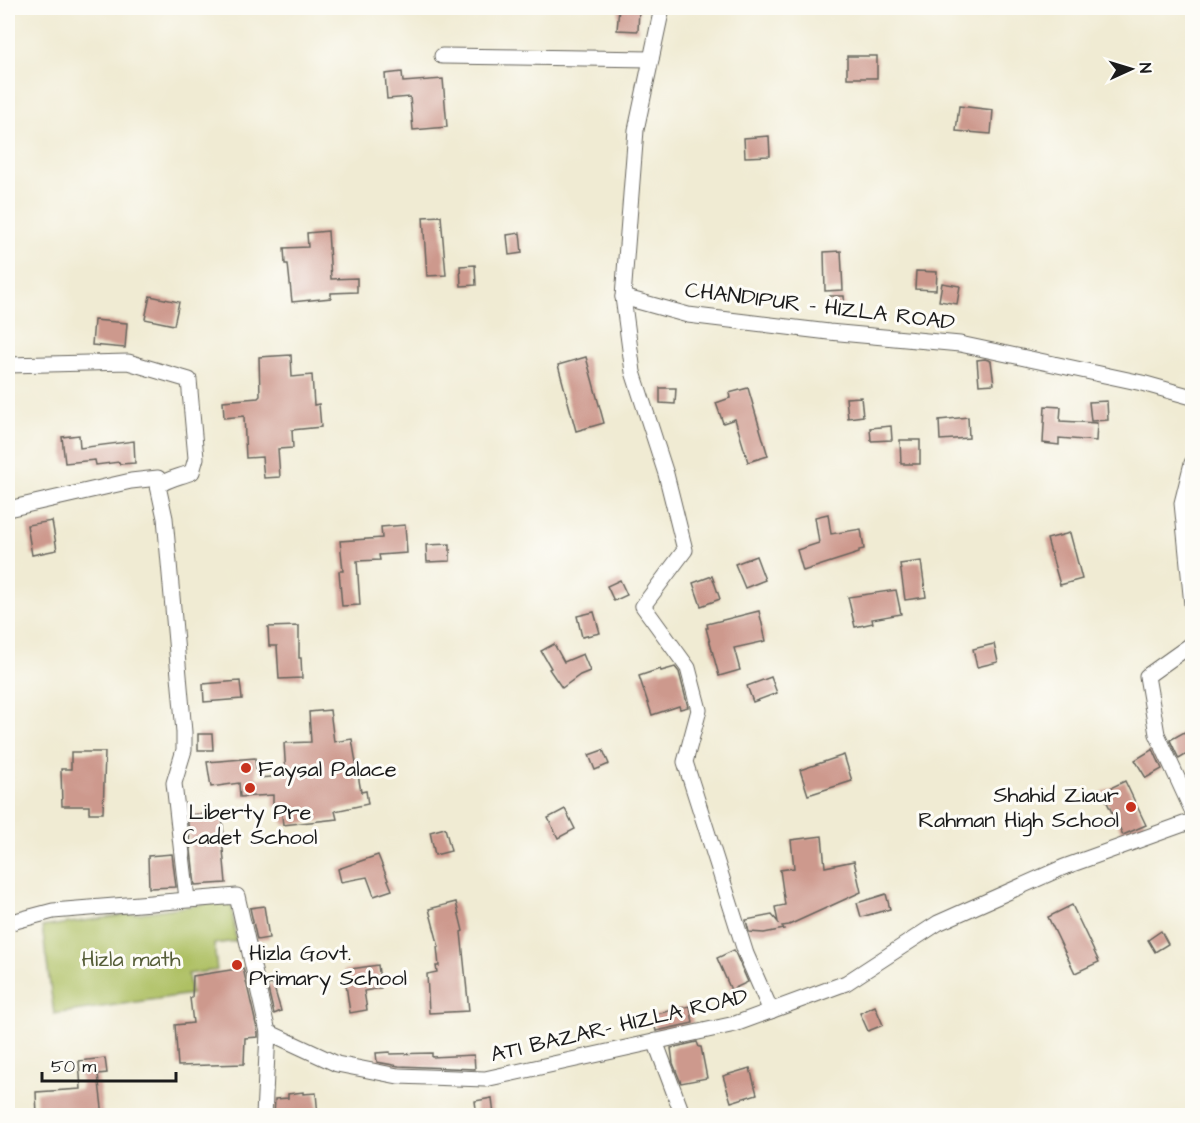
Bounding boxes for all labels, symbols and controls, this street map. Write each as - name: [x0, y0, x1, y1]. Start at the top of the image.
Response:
- north arrow: [1101, 39, 1161, 99]
- text: N: [1134, 62, 1156, 74]
- street label: CHANDIPUR - HIZLA ROAD: [683, 275, 957, 338]
- place label: Faysal Palace: [258, 754, 397, 786]
- marker: Faysal Palace: [239, 761, 253, 775]
- place label: Shahid Ziaur Rahman High School: [918, 780, 1119, 837]
- marker: Liberty Pre Cadet School: [243, 781, 257, 795]
- place label: Liberty Pre Cadet School: [183, 797, 317, 853]
- marker: Shahid Ziaur Rahman High School: [1124, 800, 1138, 814]
- place label: Hizla Govt. Primary School: [249, 938, 407, 995]
- park label: Hizla math: [81, 944, 181, 975]
- marker: Hizla Govt. Primary School: [230, 958, 244, 972]
- street label: ATI BAZAR- HIZLA ROAD: [488, 981, 751, 1070]
- scale bar: [42, 1045, 176, 1083]
- text: 50 m: [51, 1054, 96, 1079]

